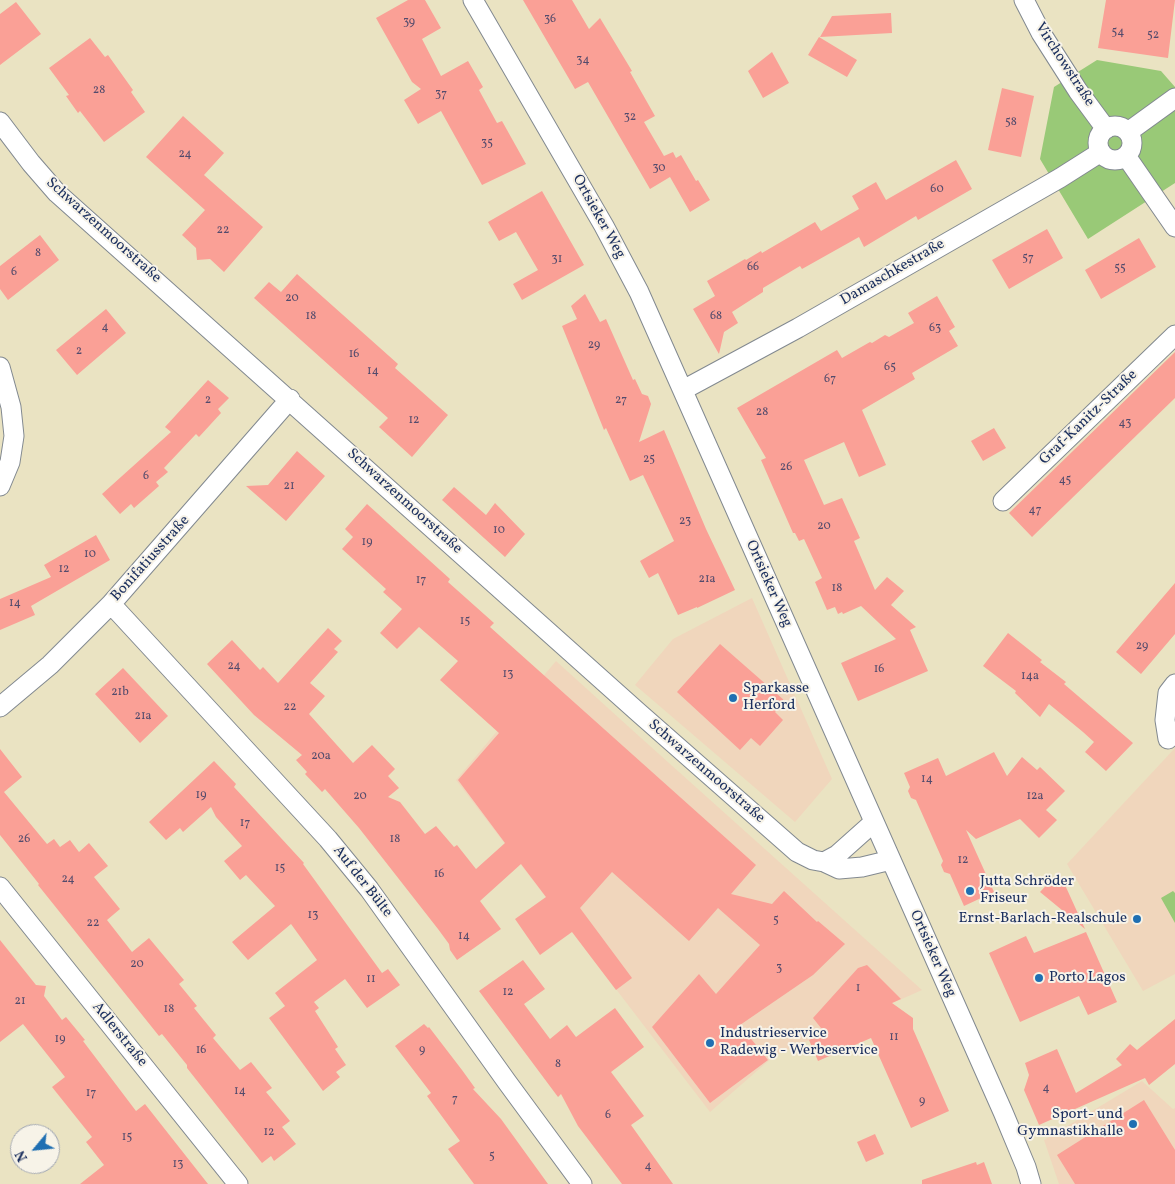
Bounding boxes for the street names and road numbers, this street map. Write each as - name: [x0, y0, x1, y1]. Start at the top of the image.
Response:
- street label: Virchowstraße: [1030, 20, 1098, 110]
- street label: Ortsieker Weg: [567, 172, 629, 262]
- street label: Schwarzenmoorstraße: [42, 174, 164, 288]
- street label: Damaschkestraße: [838, 236, 948, 310]
- street label: Graf-Kanitz-Straße: [1036, 367, 1142, 469]
- street label: Schwarzenmoorstraße: [343, 445, 465, 559]
- street label: Bonifatiusstraße: [108, 512, 194, 606]
- street label: Ortsieker Weg: [741, 538, 795, 630]
- street label: Schwarzenmoorstraße: [644, 716, 768, 828]
- street label: Auf der Bülte: [328, 842, 396, 922]
- street label: Ortsieker Weg: [905, 908, 959, 1000]
- street label: Adlerstraße: [87, 999, 151, 1071]

